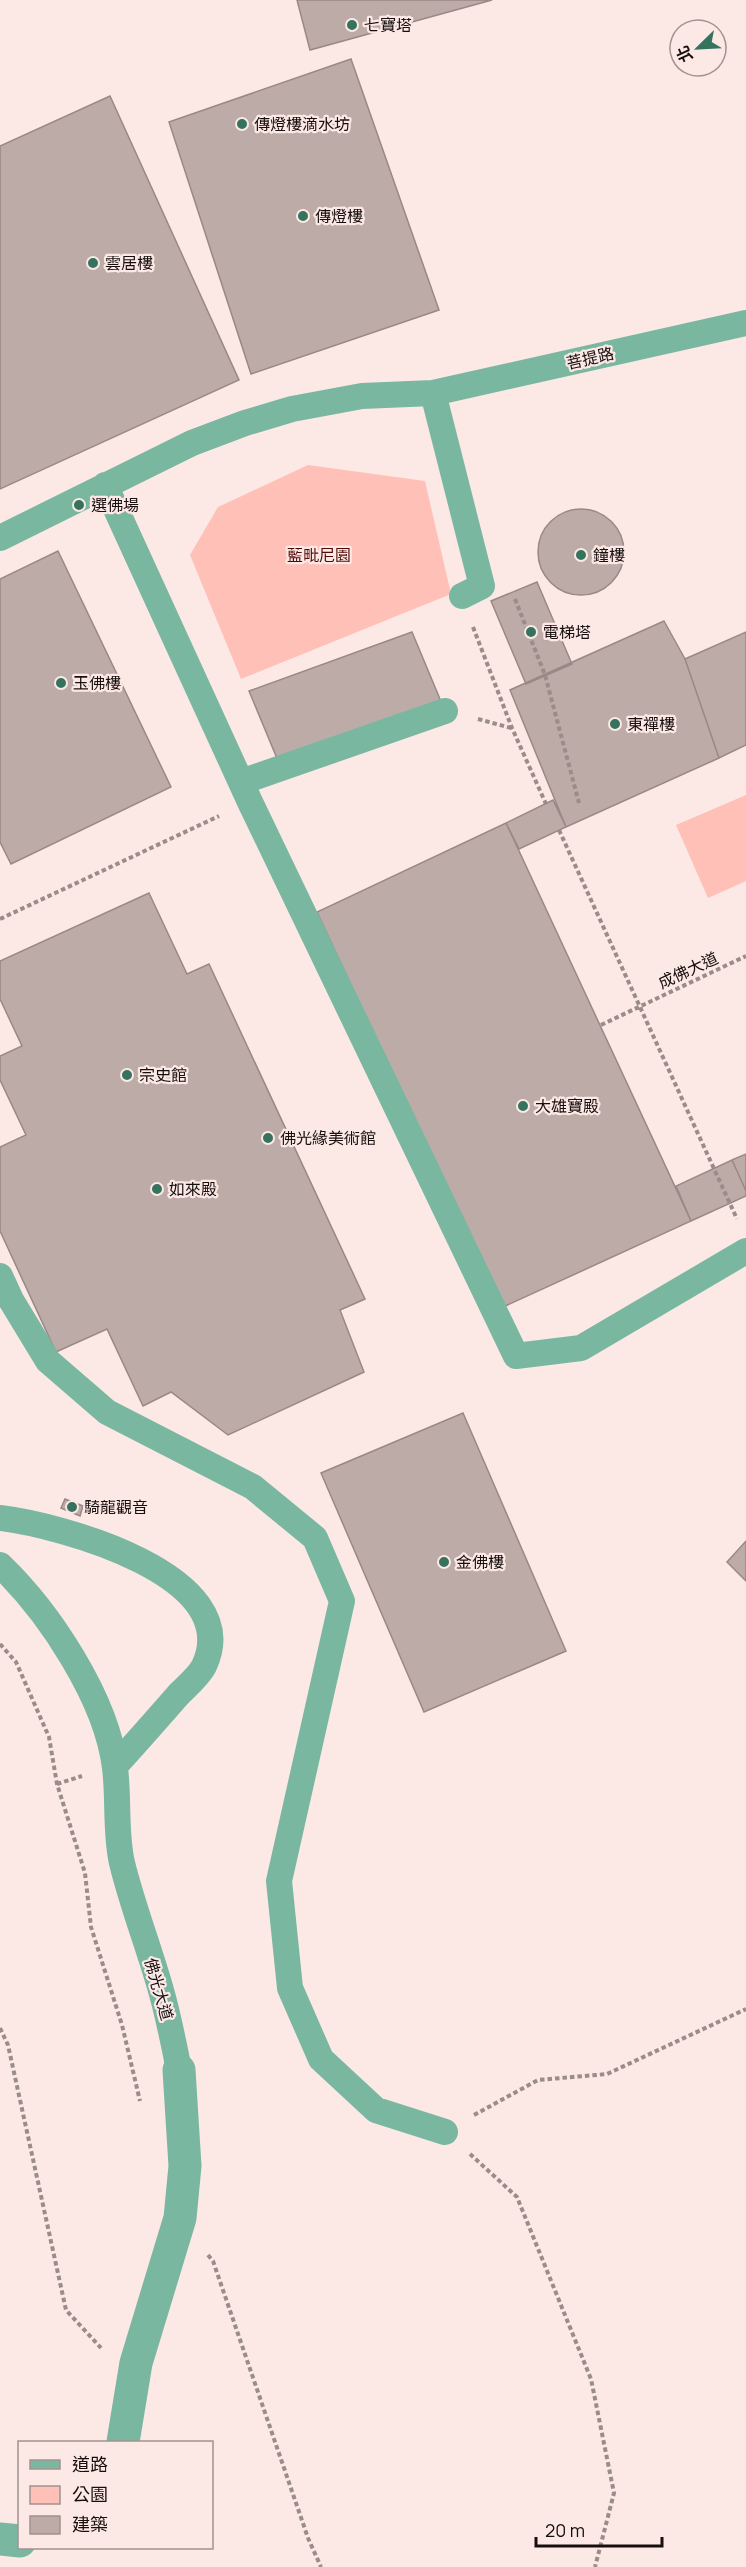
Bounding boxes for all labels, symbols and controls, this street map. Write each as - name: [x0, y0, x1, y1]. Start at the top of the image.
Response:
- place label: 七寶塔: [364, 14, 412, 36]
- marker: 七寶塔: [345, 18, 359, 32]
- north arrow: [668, 18, 728, 78]
- text: 北: [671, 42, 698, 66]
- place label: 傳燈樓滴水坊: [254, 113, 350, 135]
- marker: 傳燈樓滴水坊: [235, 117, 249, 131]
- place label: 傳燈樓: [315, 205, 363, 227]
- marker: 傳燈樓: [296, 209, 310, 223]
- place label: 雲居樓: [105, 252, 153, 274]
- marker: 雲居樓: [86, 256, 100, 270]
- street label: 菩提路: [564, 342, 616, 374]
- place label: 選佛場: [91, 494, 139, 516]
- marker: 選佛場: [72, 498, 86, 512]
- park label: 藍毗尼園: [287, 544, 351, 566]
- place label: 鐘樓: [593, 544, 625, 566]
- marker: 鐘樓: [574, 548, 588, 562]
- place label: 電梯塔: [543, 621, 591, 643]
- marker: 電梯塔: [524, 625, 538, 639]
- place label: 玉佛樓: [73, 672, 121, 694]
- marker: 玉佛樓: [54, 676, 68, 690]
- place label: 東禪樓: [627, 713, 675, 735]
- marker: 東禪樓: [608, 717, 622, 731]
- street label: 成佛大道: [654, 947, 722, 993]
- place label: 宗史館: [139, 1064, 187, 1086]
- marker: 宗史館: [120, 1068, 134, 1082]
- place label: 大雄寶殿: [535, 1095, 599, 1117]
- marker: 大雄寶殿: [516, 1099, 530, 1113]
- place label: 佛光緣美術館: [280, 1127, 376, 1149]
- marker: 佛光緣美術館: [261, 1131, 275, 1145]
- place label: 如來殿: [169, 1178, 217, 1200]
- marker: 如來殿: [150, 1182, 164, 1196]
- place label: 騎龍觀音: [84, 1496, 148, 1518]
- marker: 騎龍觀音: [65, 1500, 79, 1514]
- place label: 金佛樓: [456, 1551, 504, 1573]
- marker: 金佛樓: [437, 1555, 451, 1569]
- street label: 佛光大道: [140, 1955, 178, 2023]
- legend: [18, 2441, 213, 2549]
- text: 道路: [72, 2452, 108, 2476]
- text: 公園: [72, 2482, 108, 2506]
- scale bar: [536, 2510, 662, 2548]
- text: 建築: [72, 2512, 108, 2536]
- text: 20 m: [545, 2518, 585, 2542]

